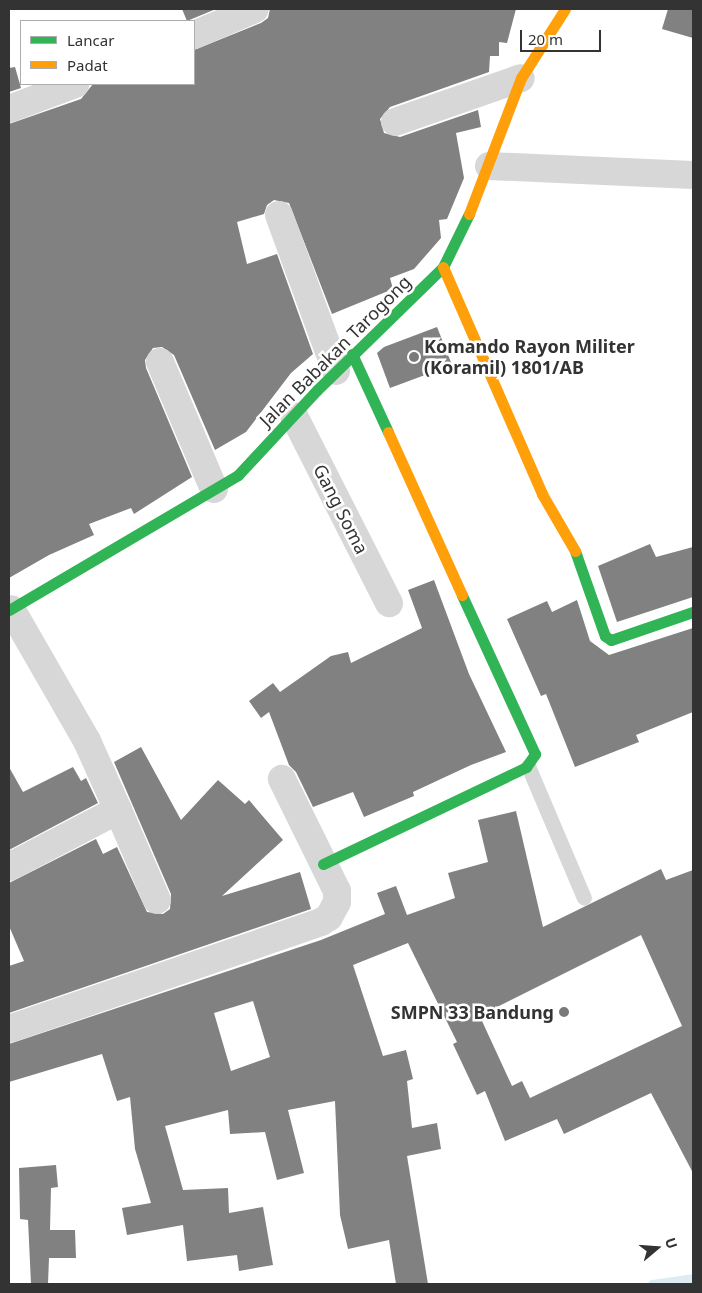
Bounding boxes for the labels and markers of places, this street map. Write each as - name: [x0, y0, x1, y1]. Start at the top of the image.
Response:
- place label: Komando Rayon Militer (Koramil) 1801/AB: [424, 336, 635, 378]
- marker: Komando Rayon Militer (Koramil) 1801/AB: [408, 351, 420, 363]
- place label: SMPN 33 Bandung: [391, 1001, 554, 1023]
- marker: SMPN 33 Bandung: [558, 1006, 570, 1018]

